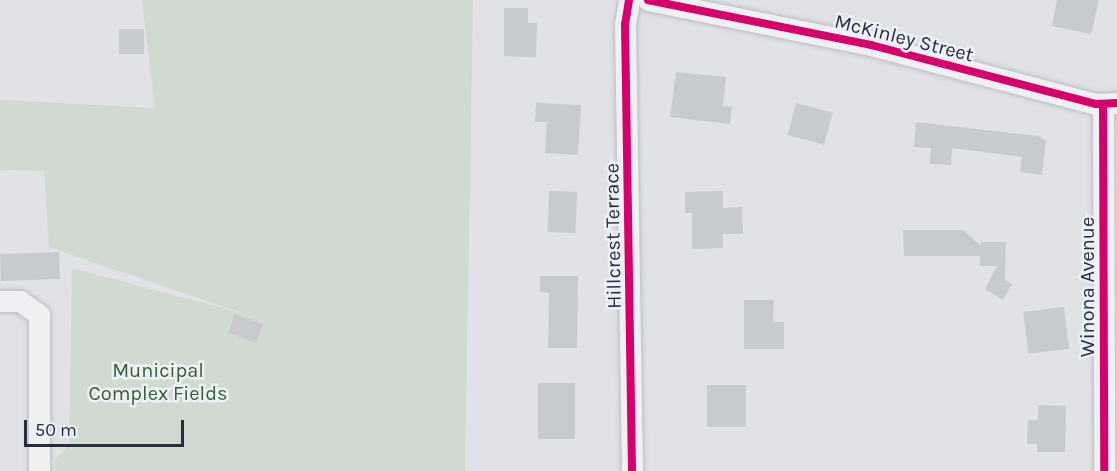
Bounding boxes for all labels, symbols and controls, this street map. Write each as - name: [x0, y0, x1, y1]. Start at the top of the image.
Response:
- street label: McKinley Street: [832, 9, 976, 67]
- street label: Hillcrest Terrace: [600, 163, 626, 309]
- street label: Winona Avenue: [1075, 217, 1099, 357]
- park label: Municipal Complex Fields: [88, 359, 228, 406]
- scale bar: [27, 408, 188, 446]
- text: 50 m: [35, 419, 77, 441]

